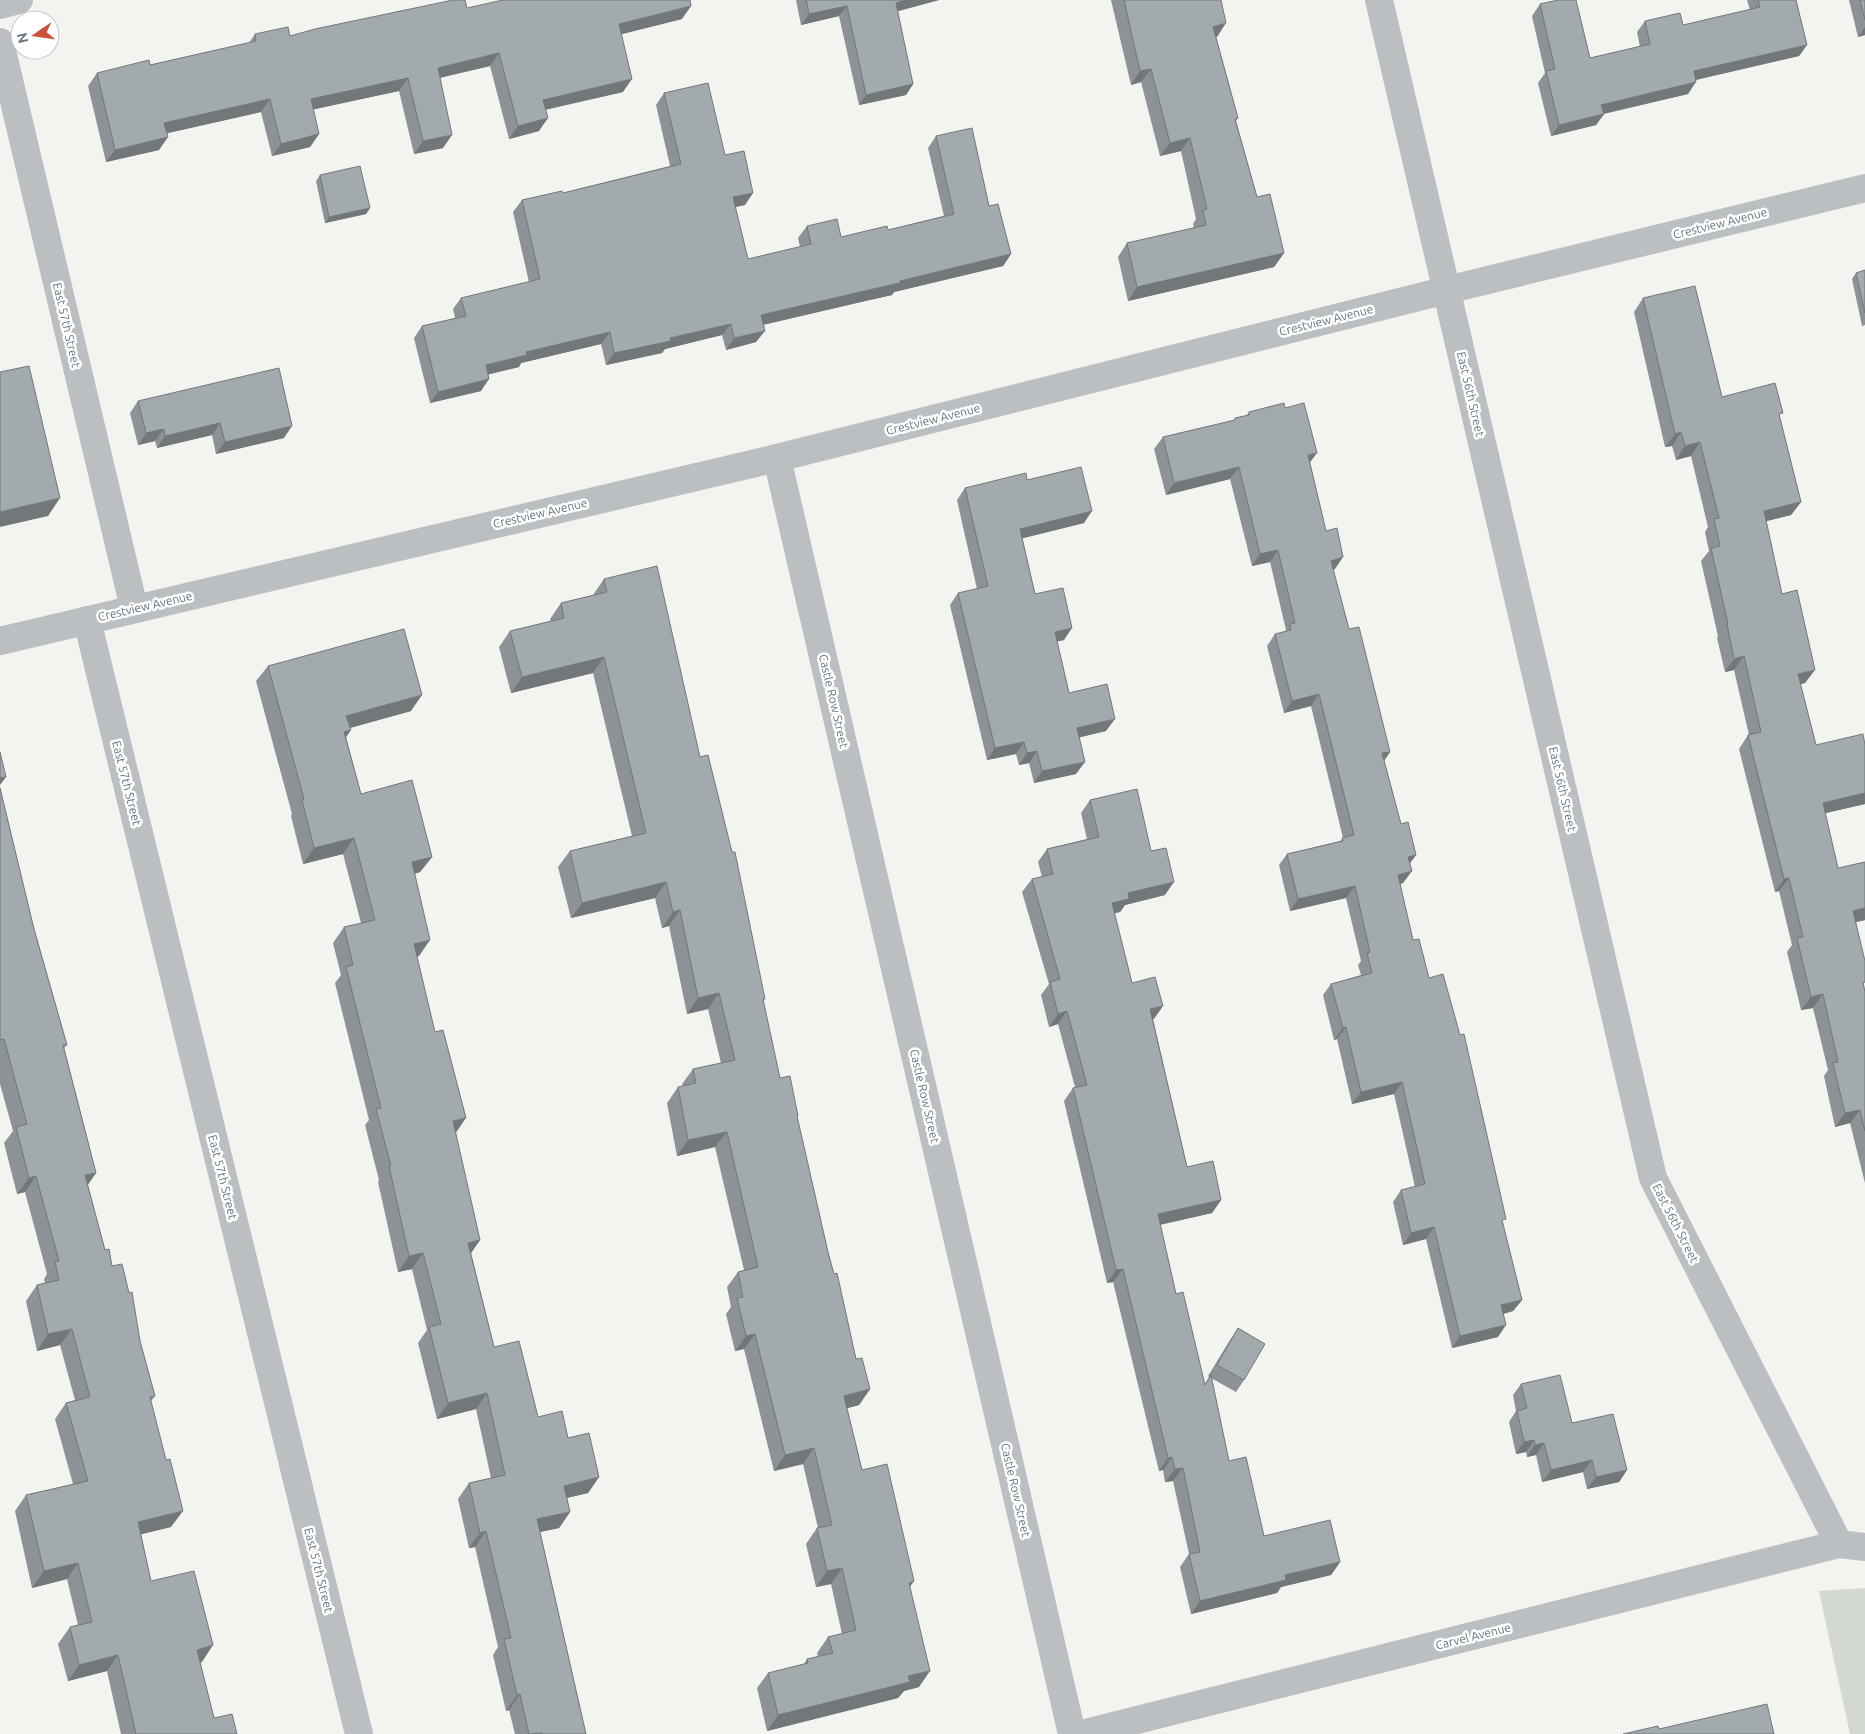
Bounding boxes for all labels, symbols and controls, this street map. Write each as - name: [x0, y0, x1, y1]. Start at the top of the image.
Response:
- north arrow: [10, 10, 60, 60]
- text: N: [13, 31, 31, 45]
- street label: Crestview Avenue: [1672, 205, 1768, 241]
- street label: East 57th Street: [51, 281, 83, 369]
- street label: Crestview Avenue: [1278, 302, 1374, 338]
- street label: East 56th Street: [1455, 350, 1487, 438]
- street label: Crestview Avenue: [885, 401, 981, 437]
- street label: Crestview Avenue: [492, 496, 588, 530]
- street label: Crestview Avenue: [97, 589, 193, 623]
- street label: Castle Row Street: [817, 653, 851, 750]
- street label: East 57th Street: [110, 739, 144, 827]
- street label: East 56th Street: [1547, 745, 1579, 833]
- street label: Castle Row Street: [908, 1048, 942, 1145]
- street label: East 57th Street: [206, 1133, 240, 1221]
- street label: East 56th Street: [1650, 1181, 1702, 1265]
- street label: Castle Row Street: [999, 1442, 1033, 1539]
- street label: East 57th Street: [302, 1526, 336, 1614]
- street label: Carvel Avenue: [1434, 1620, 1512, 1652]

